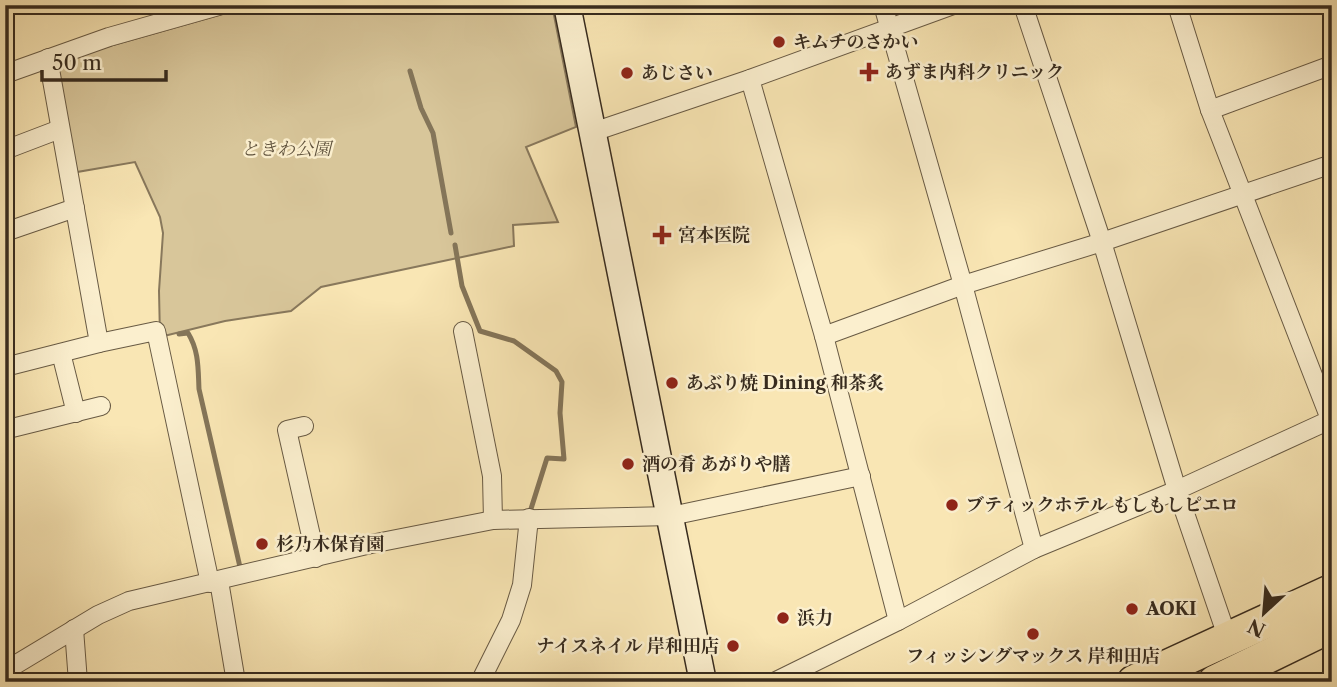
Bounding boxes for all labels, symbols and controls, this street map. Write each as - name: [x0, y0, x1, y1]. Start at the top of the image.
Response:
- place label: キムチのさかい: [793, 31, 918, 53]
- marker: キムチのさかい: [771, 34, 787, 50]
- scale bar: [42, 38, 166, 82]
- text: 50 m: [52, 50, 102, 75]
- place label: あずま内科クリニック: [885, 61, 1064, 83]
- place label: あじさい: [641, 62, 713, 84]
- marker: あずま内科クリニック: [859, 62, 879, 82]
- marker: あじさい: [619, 65, 635, 81]
- park label: ときわ公園: [241, 138, 334, 160]
- place label: 宮本医院: [678, 224, 750, 246]
- marker: 宮本医院: [652, 225, 672, 245]
- place label: あぶり焼 Dining 和茶炙: [686, 372, 885, 394]
- marker: あぶり焼 Dining 和茶炙: [664, 375, 680, 391]
- place label: 酒の肴 あがりや膳: [642, 453, 791, 475]
- marker: 酒の肴 あがりや膳: [620, 456, 636, 472]
- place label: ブティックホテル もしもしピエロ: [966, 494, 1238, 516]
- marker: ブティックホテル もしもしピエロ: [944, 497, 960, 513]
- place label: 杉乃木保育園: [276, 533, 384, 555]
- marker: 杉乃木保育園: [254, 536, 270, 552]
- north arrow: [1228, 578, 1298, 648]
- place label: AOKI: [1145, 598, 1197, 620]
- marker: AOKI: [1124, 601, 1140, 617]
- place label: 浜力: [797, 607, 833, 629]
- marker: 浜力: [775, 610, 791, 626]
- text: N: [1244, 614, 1269, 642]
- marker: フィッシングマックス 岸和田店: [1025, 626, 1041, 642]
- place label: ナイスネイル 岸和田店: [536, 635, 719, 657]
- marker: ナイスネイル 岸和田店: [725, 638, 741, 654]
- place label: フィッシングマックス 岸和田店: [906, 645, 1160, 667]

